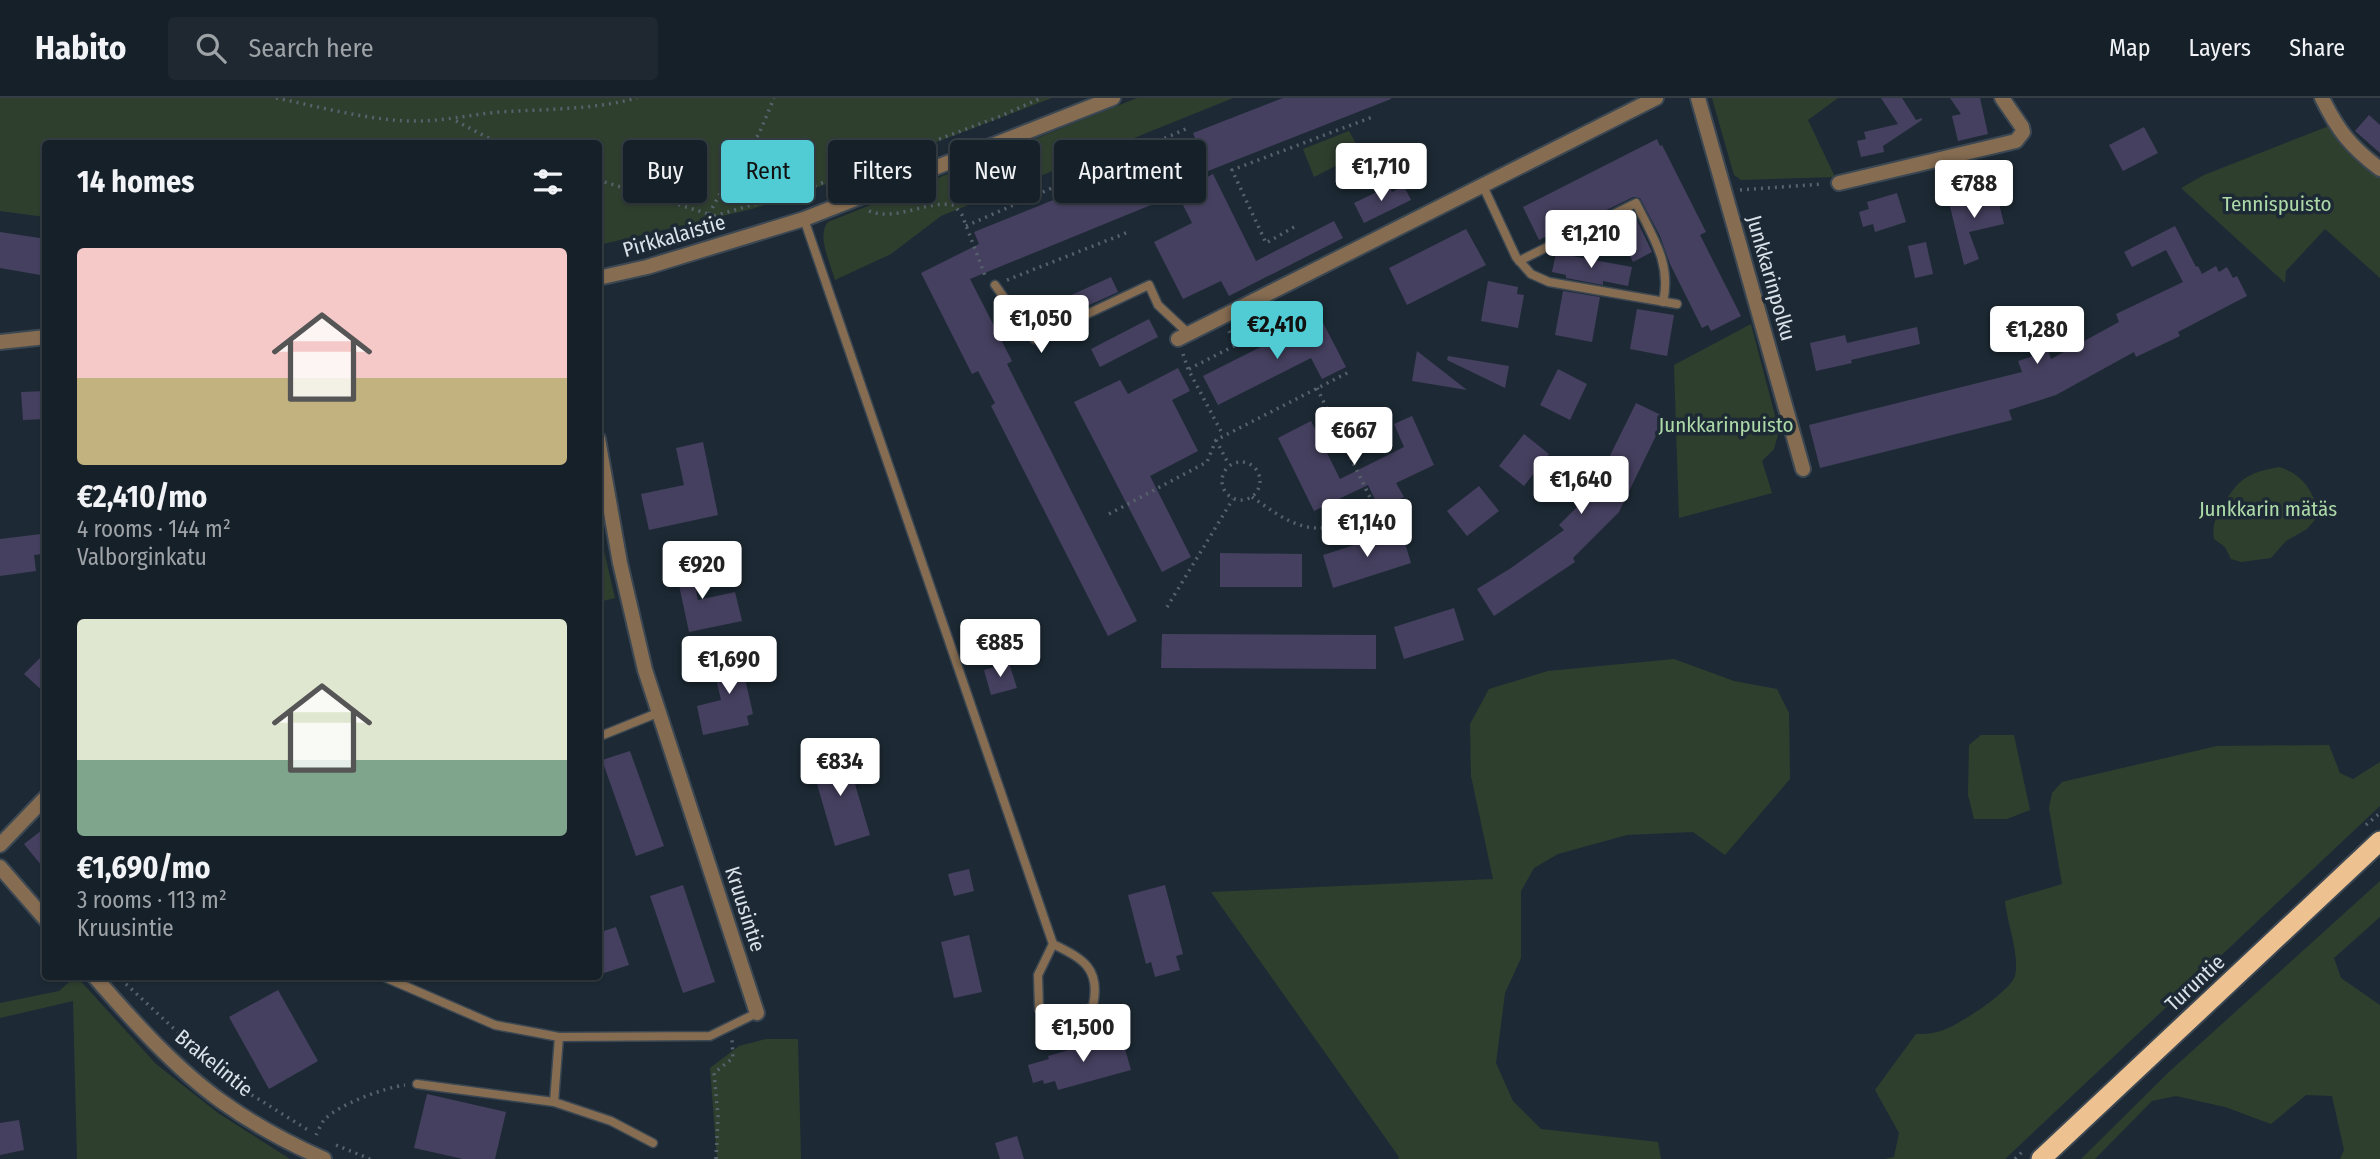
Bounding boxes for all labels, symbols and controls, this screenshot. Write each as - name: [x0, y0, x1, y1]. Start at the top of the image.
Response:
- search box: [168, 17, 658, 80]
- text: Habito: [35, 28, 126, 68]
- icon: search: [192, 29, 230, 67]
- text: Search here: [248, 33, 374, 64]
- text: Map: [2109, 34, 2151, 62]
- text: Layers: [2189, 34, 2251, 62]
- text: Share: [2289, 34, 2345, 62]
- chip: Buy: [623, 140, 707, 203]
- chip: Rent: [721, 140, 814, 203]
- chip: Filters: [828, 140, 936, 203]
- chip: New: [950, 140, 1040, 203]
- chip: Apartment: [1054, 140, 1206, 203]
- pin: €1,710: [1324, 144, 1438, 203]
- text: €1,710: [1352, 152, 1410, 180]
- pin: €788: [1933, 160, 2015, 220]
- icon: filters: [529, 163, 567, 201]
- text: 14 homes: [77, 164, 194, 200]
- text: €788: [1951, 169, 1997, 197]
- park label: Tennispuisto: [2222, 191, 2332, 217]
- street label: Pirkkalaistie: [620, 209, 728, 263]
- pin: €1,210: [1534, 211, 1648, 270]
- street label: Junkkarinpolku: [1741, 212, 1801, 344]
- text: €1,210: [1561, 219, 1621, 247]
- icon: home: [259, 294, 385, 420]
- pin: €1,050: [984, 296, 1098, 355]
- pin: €2,410: [1220, 302, 1334, 361]
- text: €1,050: [1010, 304, 1072, 332]
- pin: €1,280: [1980, 306, 2094, 366]
- text: €2,410: [1247, 310, 1307, 338]
- text: €1,280: [2006, 315, 2068, 343]
- pin: €667: [1313, 408, 1395, 467]
- park label: Junkkarinpuisto: [1658, 412, 1794, 438]
- text: €667: [1331, 416, 1377, 444]
- pin: €1,640: [1524, 456, 1638, 516]
- text: €1,640: [1550, 465, 1612, 493]
- text: €2,410/mo: [77, 479, 207, 515]
- park label: Junkkarin mätäs: [2199, 496, 2337, 522]
- pin: €1,140: [1310, 500, 1424, 559]
- text: €1,140: [1338, 508, 1396, 536]
- text: 4 rooms · 144 m²: [77, 515, 231, 543]
- pin: €920: [661, 542, 743, 601]
- text: Valborginkatu: [77, 543, 207, 571]
- text: €920: [679, 550, 725, 578]
- pin: €885: [959, 620, 1041, 679]
- text: €885: [976, 628, 1024, 656]
- pin: €1,690: [672, 636, 786, 696]
- text: €1,690: [698, 645, 760, 673]
- icon: home: [259, 665, 385, 791]
- pin: €834: [799, 738, 881, 798]
- text: €834: [817, 747, 863, 775]
- text: €1,690/mo: [77, 850, 211, 886]
- street label: Kruusintie: [719, 863, 771, 955]
- text: 3 rooms · 113 m²: [77, 886, 227, 914]
- text: Kruusintie: [77, 914, 174, 942]
- street label: Turuntie: [2160, 949, 2230, 1017]
- pin: €1,500: [1026, 1004, 1140, 1064]
- text: €1,500: [1051, 1013, 1115, 1041]
- street label: Brakelintie: [170, 1024, 258, 1102]

